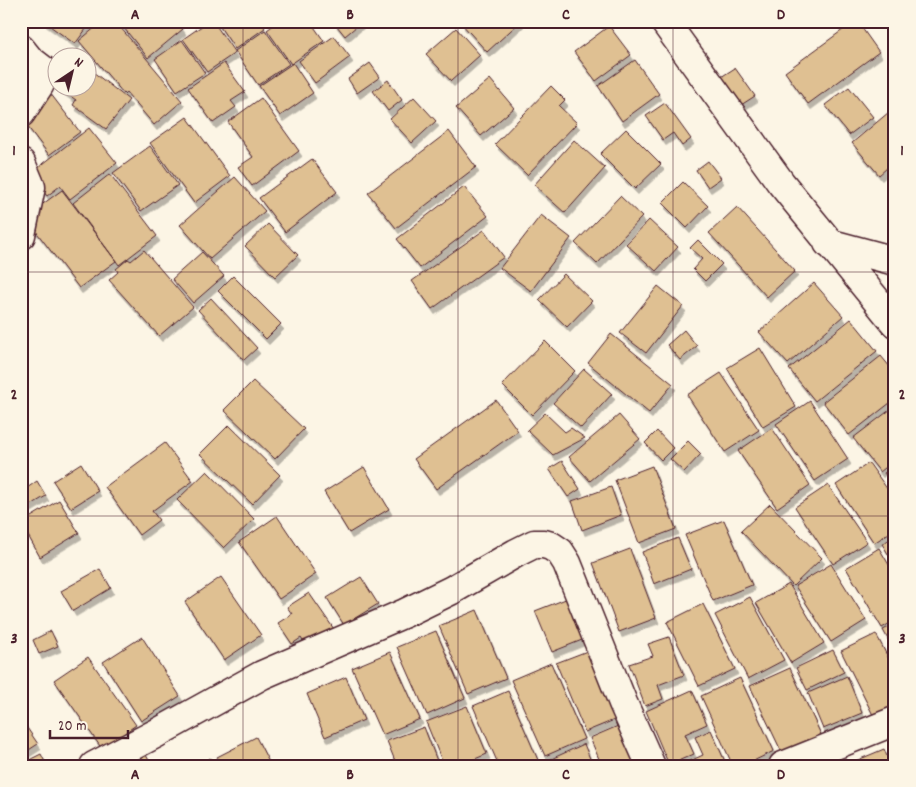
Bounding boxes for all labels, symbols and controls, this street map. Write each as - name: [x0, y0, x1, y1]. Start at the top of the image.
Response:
- text: A: [131, 4, 140, 27]
- text: B: [346, 4, 354, 27]
- text: C: [562, 4, 570, 27]
- text: D: [777, 4, 786, 27]
- north arrow: [48, 48, 98, 98]
- text: N: [70, 53, 87, 73]
- text: 1: [12, 140, 16, 163]
- text: 1: [900, 140, 904, 163]
- text: 2: [11, 384, 18, 407]
- text: 2: [899, 384, 906, 407]
- text: 3: [10, 628, 18, 651]
- text: 3: [898, 628, 906, 651]
- scale bar: [50, 707, 128, 739]
- text: 20 m: [58, 716, 86, 738]
- text: A: [131, 764, 140, 787]
- text: B: [346, 764, 354, 787]
- text: C: [562, 764, 570, 787]
- text: D: [777, 764, 786, 787]

